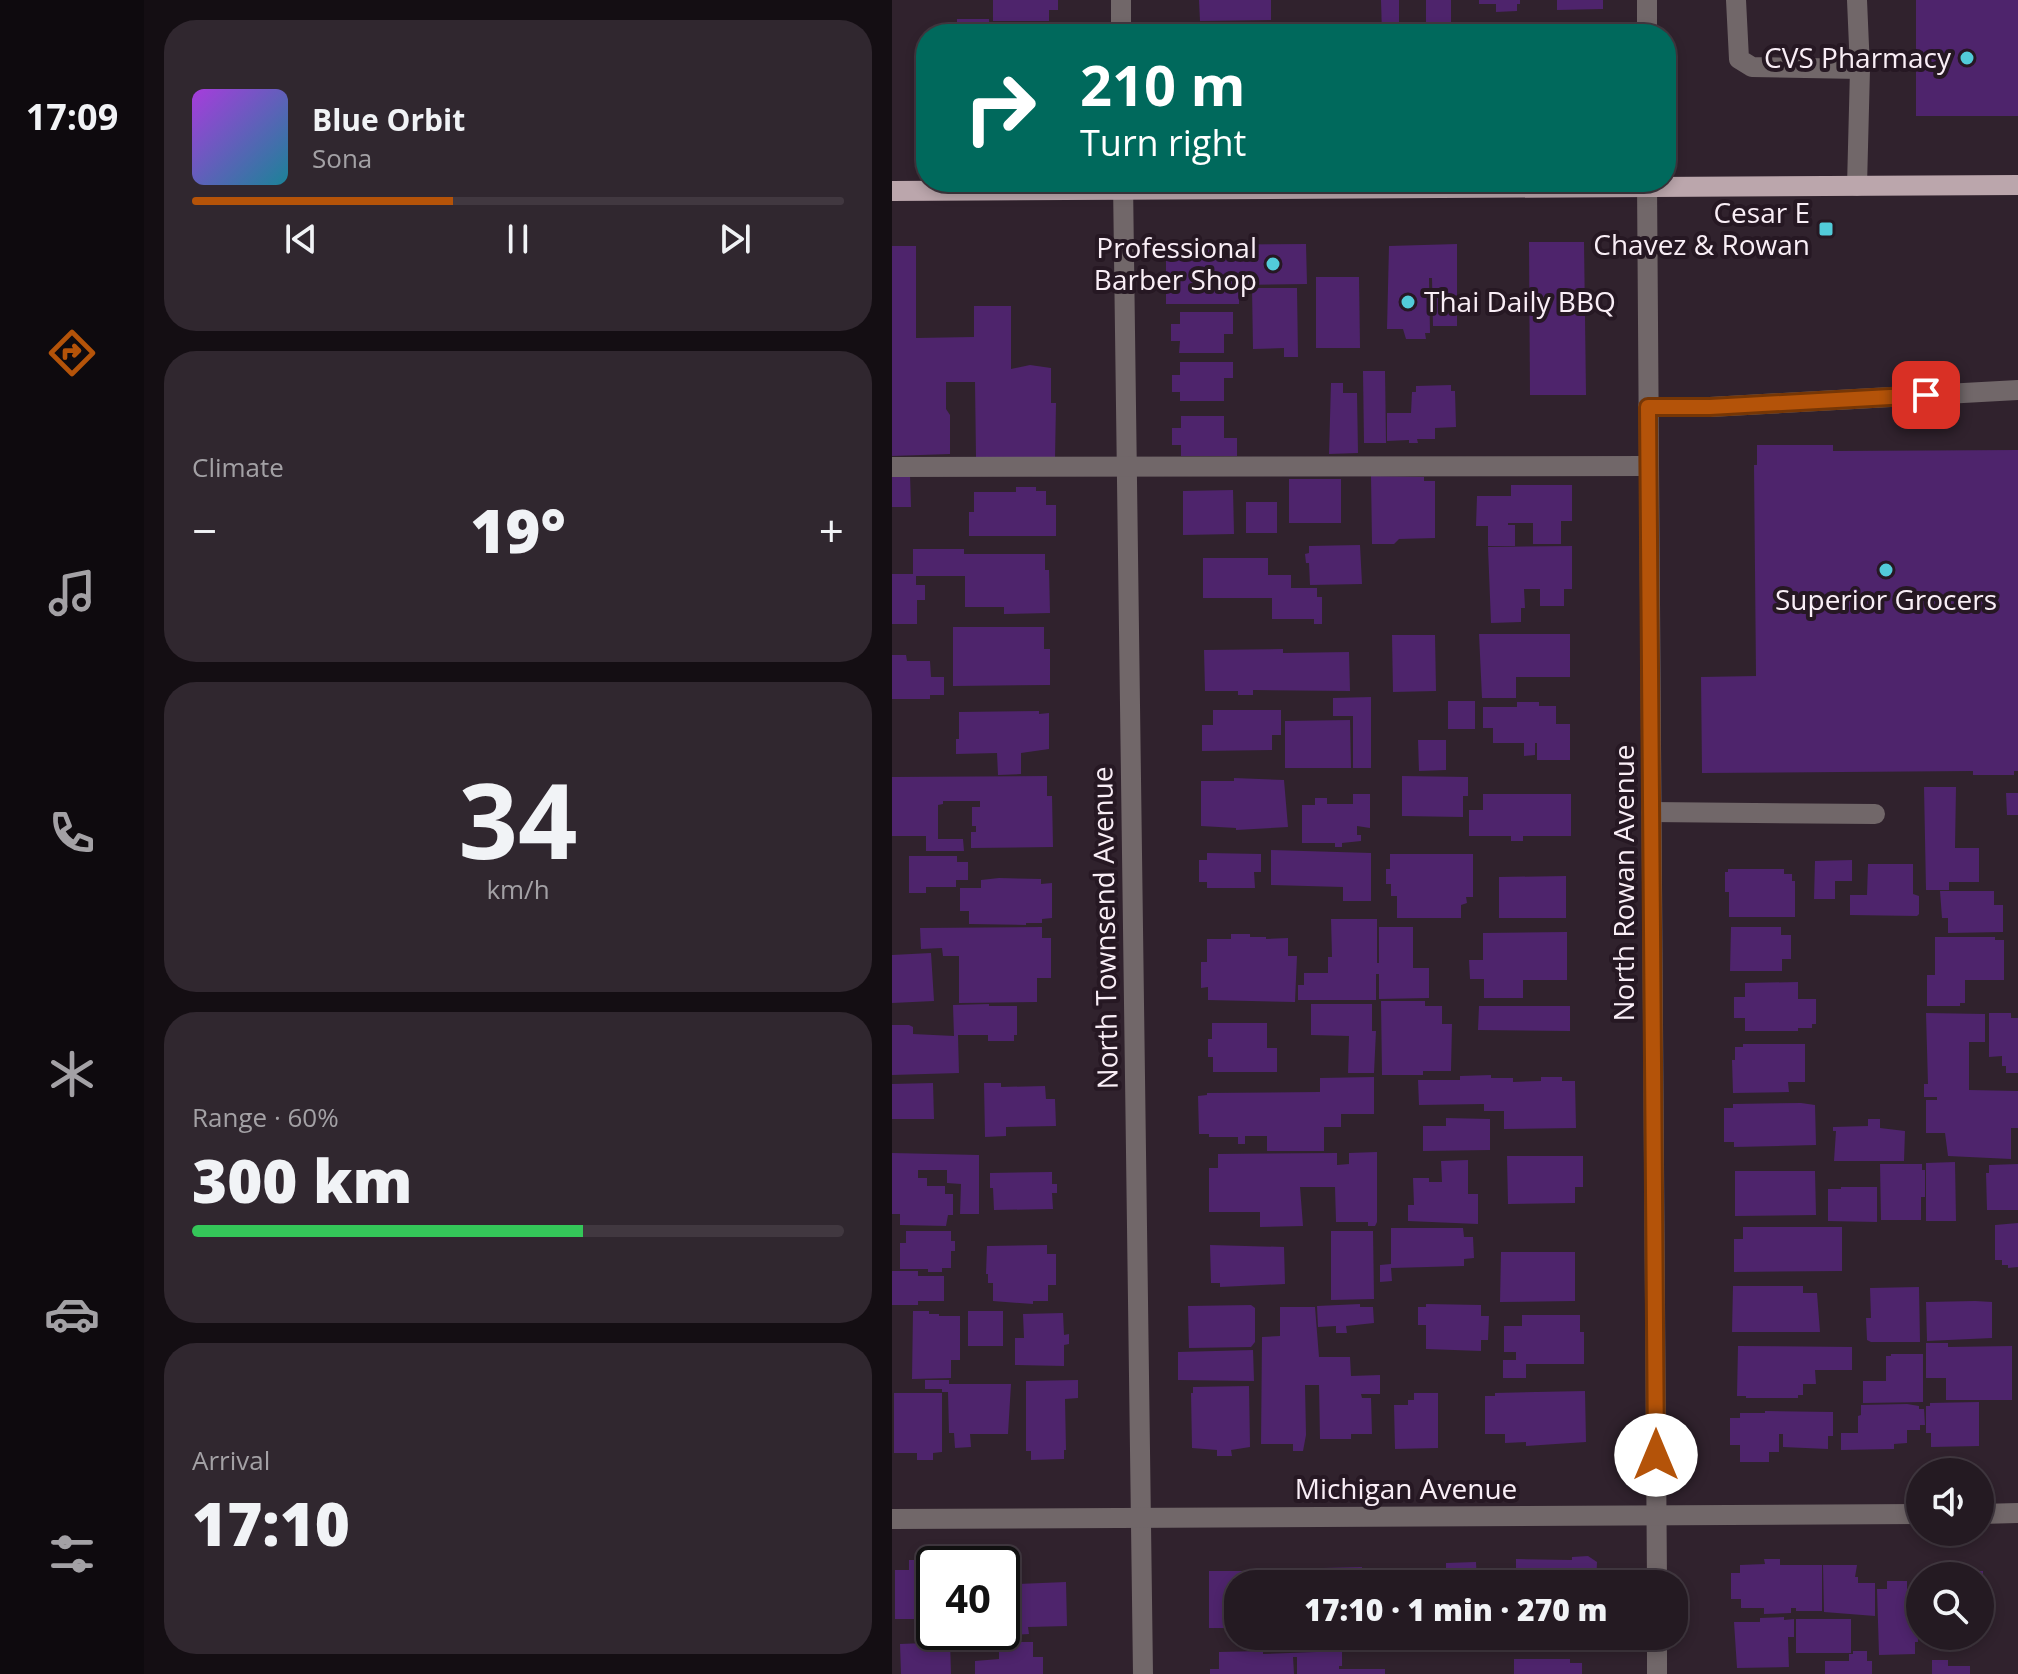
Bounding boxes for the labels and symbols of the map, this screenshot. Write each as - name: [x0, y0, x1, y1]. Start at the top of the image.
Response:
- place label: CVS Pharmacy: [1764, 38, 1952, 76]
- marker: CVS Pharmacy: [1958, 49, 1976, 67]
- place label: Cesar E Chavez & Rowan: [1593, 193, 1810, 263]
- marker: Cesar E Chavez & Rowan: [1817, 220, 1835, 238]
- place label: Professional Barber Shop: [1094, 228, 1257, 298]
- marker: Professional Barber Shop: [1264, 255, 1282, 273]
- place label: Thai Daily BBQ: [1424, 282, 1616, 320]
- marker: Thai Daily BBQ: [1399, 293, 1417, 311]
- pin: [1892, 361, 1960, 429]
- marker: Superior Grocers: [1877, 561, 1895, 579]
- place label: Superior Grocers: [1775, 580, 1997, 618]
- street label: North Rowan Avenue: [1604, 744, 1642, 1022]
- street label: North Townsend Avenue: [1082, 766, 1126, 1090]
- position arrow: [1614, 1413, 1698, 1497]
- street label: Michigan Avenue: [1295, 1469, 1517, 1507]
- speed limit sign: 40: [916, 1546, 1020, 1650]

